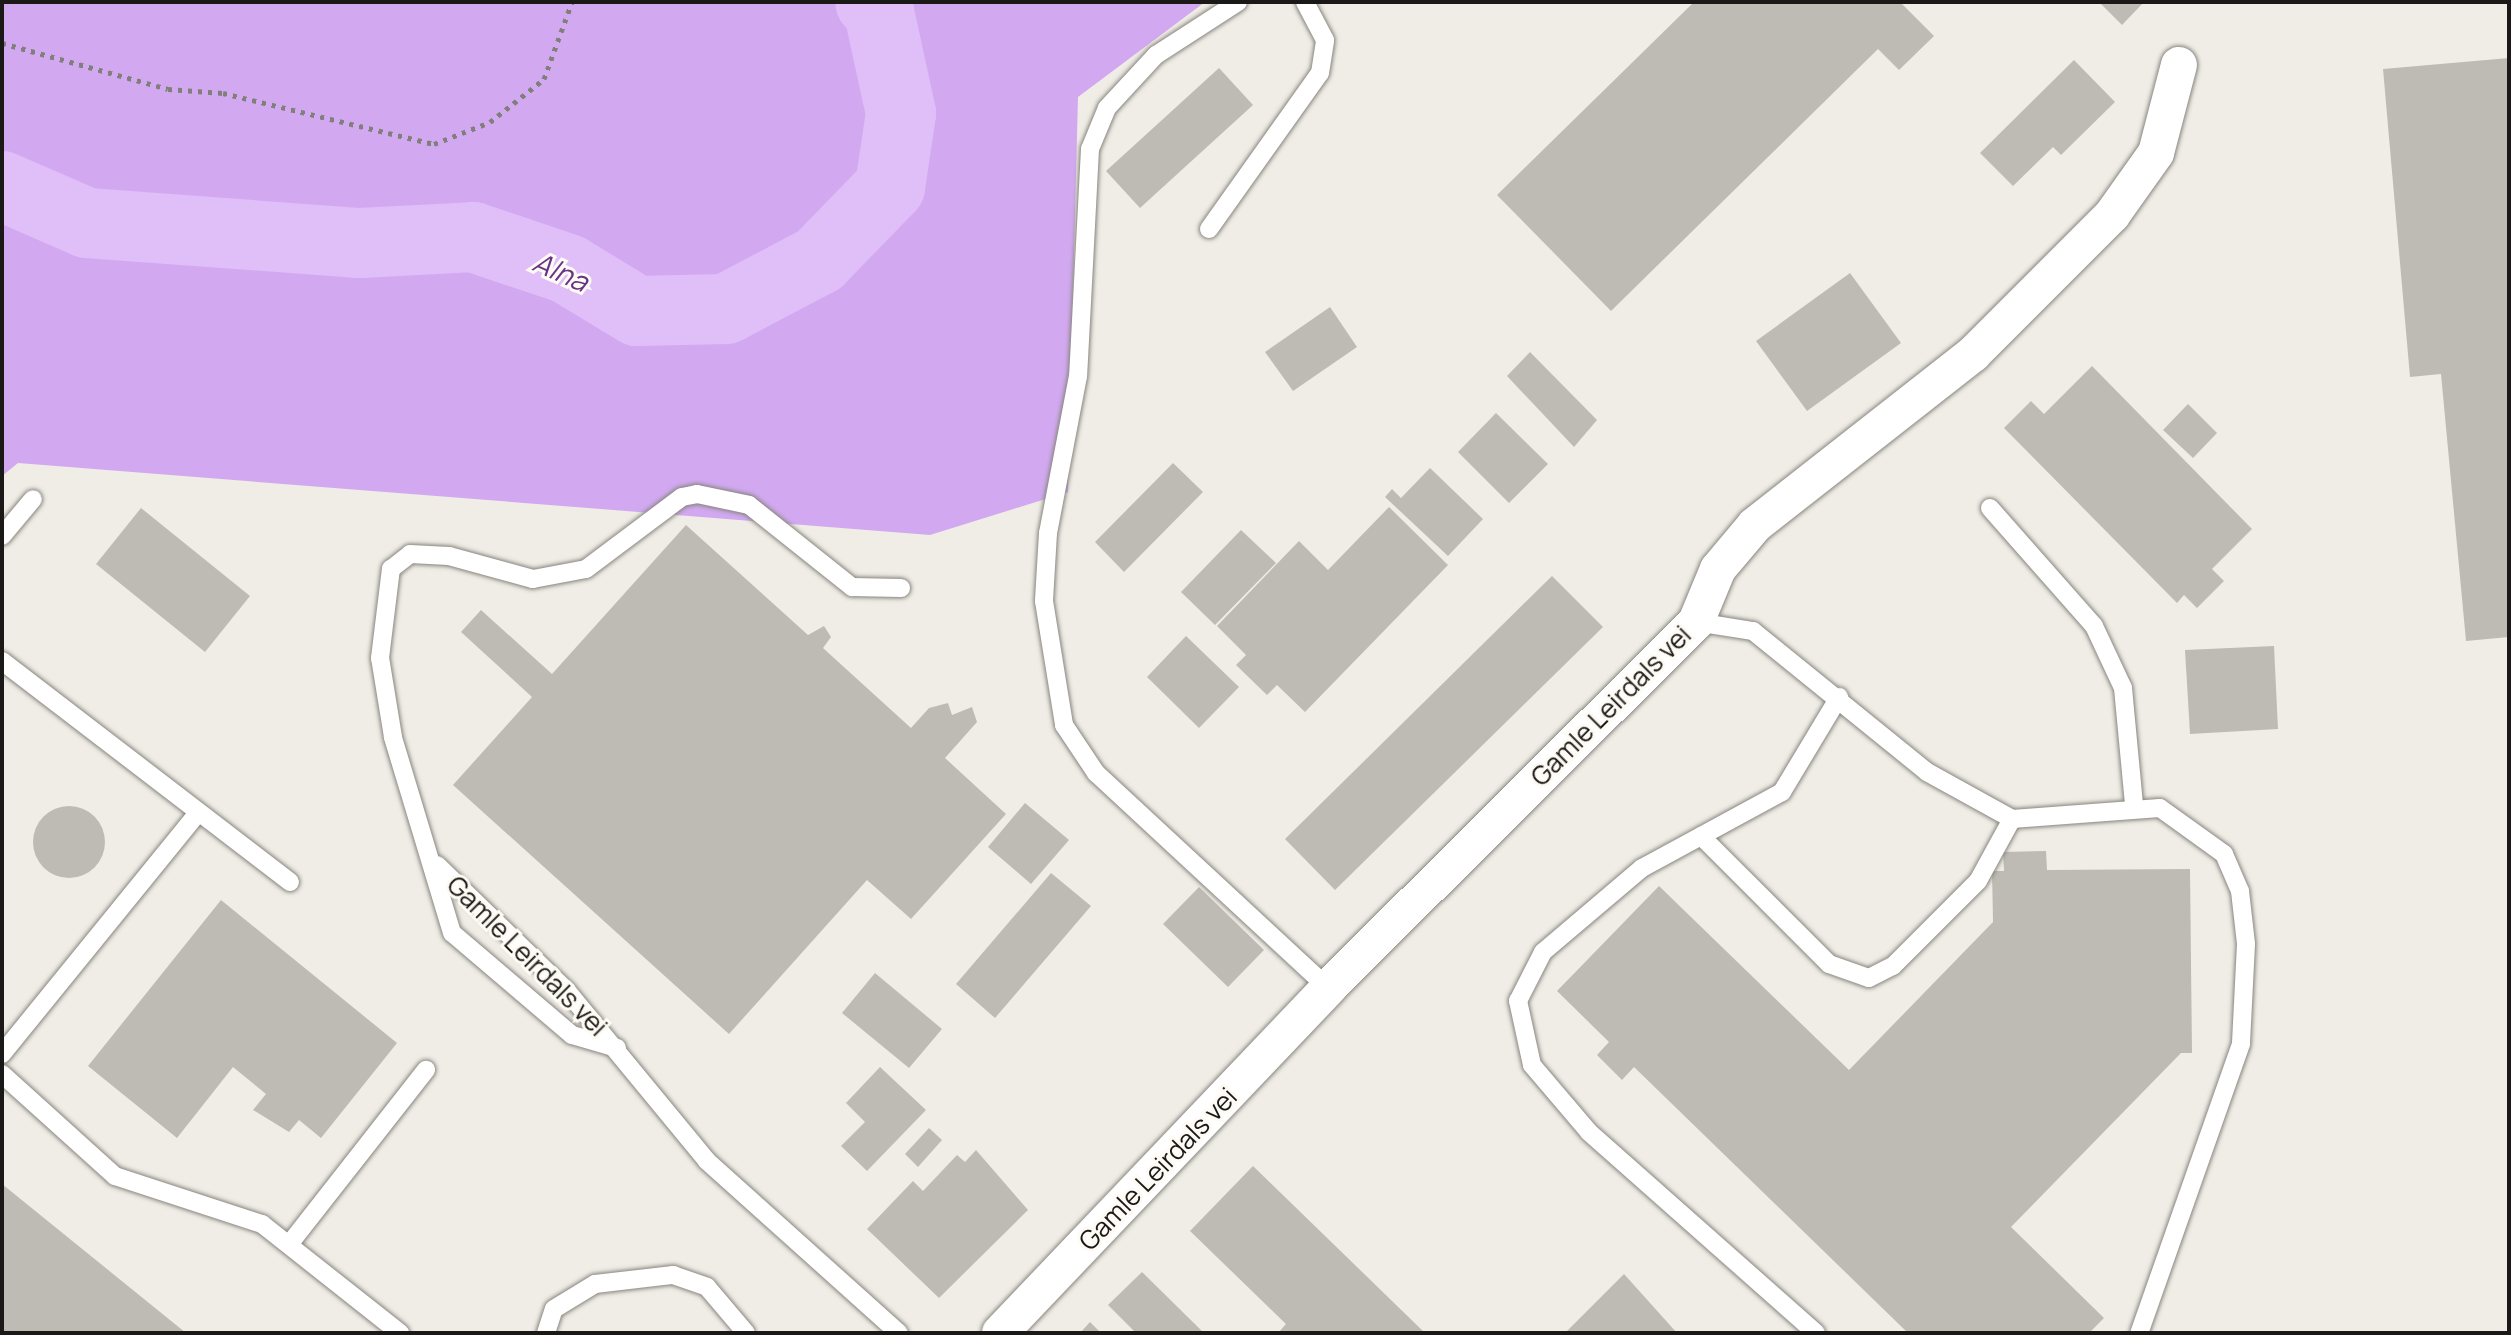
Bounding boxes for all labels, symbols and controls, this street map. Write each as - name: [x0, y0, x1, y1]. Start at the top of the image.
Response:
- water label: Alna: [528, 244, 594, 298]
- street label: Gamle Leirdals vei: [1524, 619, 1698, 793]
- street label: Gamle Leirdals vei: [440, 869, 614, 1043]
- street label: Gamle Leirdals vei: [1073, 1081, 1243, 1257]

